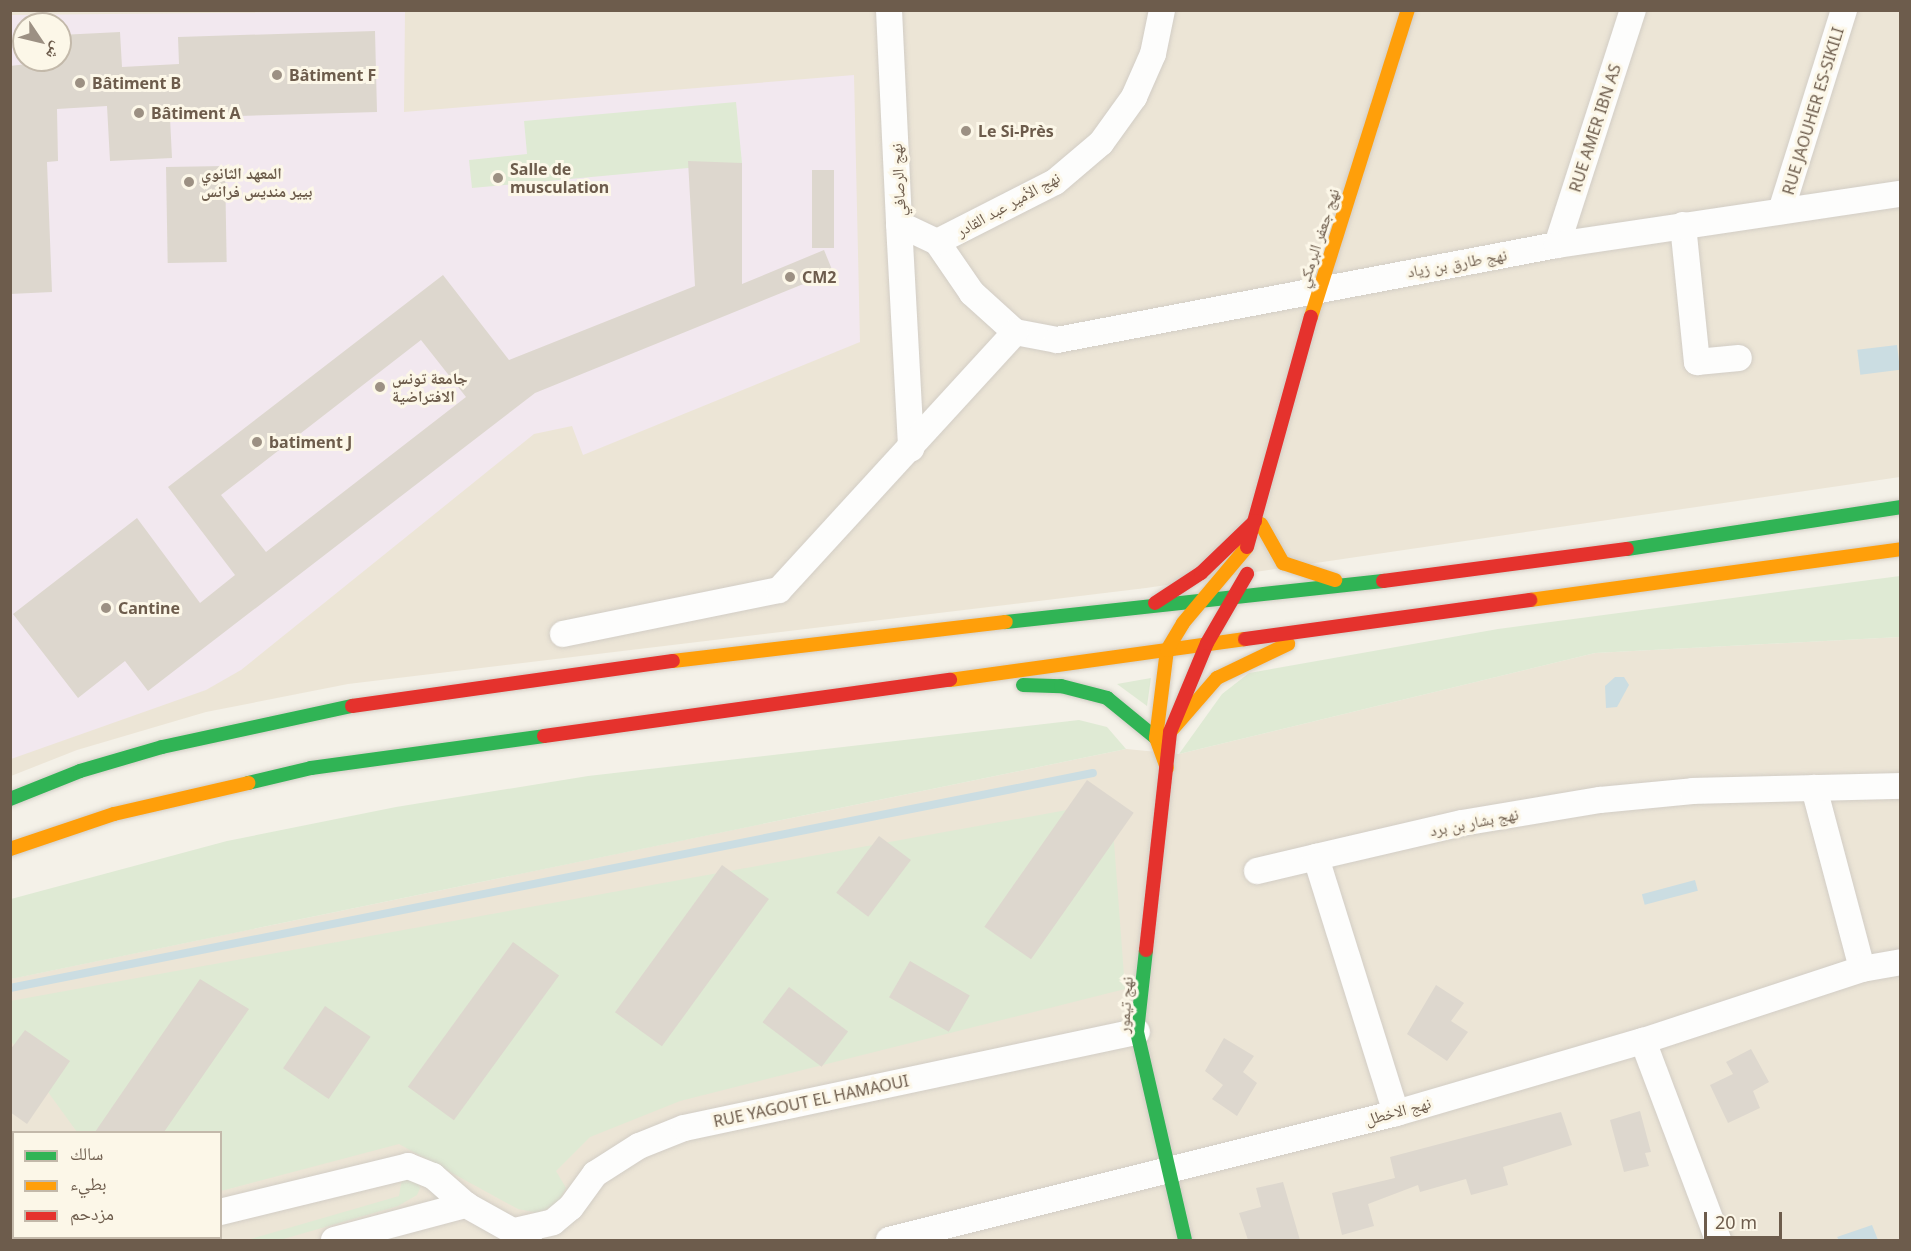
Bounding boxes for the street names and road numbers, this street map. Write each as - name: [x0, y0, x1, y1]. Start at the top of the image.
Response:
- street label: RUE JAOUHER ES-SIKILI: [1778, 25, 1848, 197]
- street label: RUE AMER IBN AS: [1565, 62, 1625, 194]
- street label: نهج الرصافي: [886, 143, 910, 217]
- street label: نهج الأمير عبد القادر: [953, 168, 1063, 240]
- street label: نهج جعفر البرمكي: [1293, 186, 1343, 290]
- street label: نهج طارق بن زياد: [1406, 245, 1508, 281]
- street label: نهج بشار بن برد: [1428, 804, 1520, 840]
- street label: نهج تيمور: [1113, 976, 1137, 1034]
- street label: RUE YAGOUT EL HAMAOUI: [712, 1071, 910, 1131]
- street label: نهج الاخطل: [1363, 1093, 1433, 1129]

